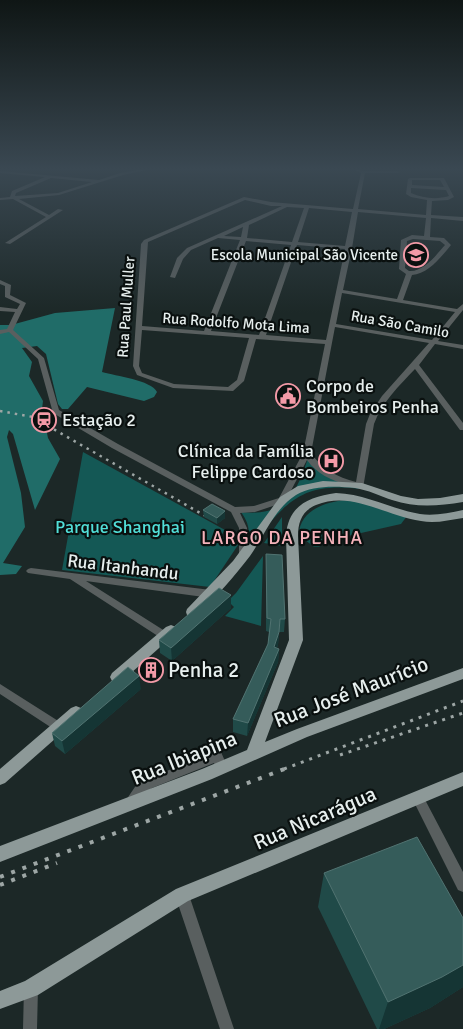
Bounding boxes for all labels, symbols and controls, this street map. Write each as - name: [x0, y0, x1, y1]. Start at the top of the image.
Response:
- school or university icon: Escola Municipal São Vicente: [403, 242, 429, 268]
- place label: Escola Municipal São Vicente: [211, 246, 398, 264]
- street label: Rua Paul Muller: [113, 255, 139, 358]
- street label: Rua São Camilo: [349, 307, 451, 342]
- street label: Rua Rodolfo Mota Lima: [162, 309, 310, 337]
- place label: Corpo de Bombeiros Penha: [306, 375, 439, 418]
- public building icon: Corpo de Bombeiros Penha: [275, 383, 301, 409]
- station icon: Estação 2: [31, 407, 57, 433]
- place label: Estação 2: [62, 409, 136, 431]
- place label: Clínica da Família Felippe Cardoso: [178, 440, 314, 483]
- hospital icon: Clínica da Família Felippe Cardoso: [318, 448, 344, 474]
- park label: Parque Shanghai: [55, 516, 185, 538]
- district label: LARGO DA PENHA: [201, 526, 363, 550]
- street label: Rua Itanhandu: [66, 549, 180, 585]
- street label: Rua José Maurício: [270, 651, 432, 733]
- building icon: Penha 2: [138, 657, 164, 683]
- place label: Penha 2: [168, 657, 239, 683]
- street label: Rua Ibiapina: [127, 725, 241, 791]
- street label: Rua Nicarágua: [250, 780, 380, 856]

